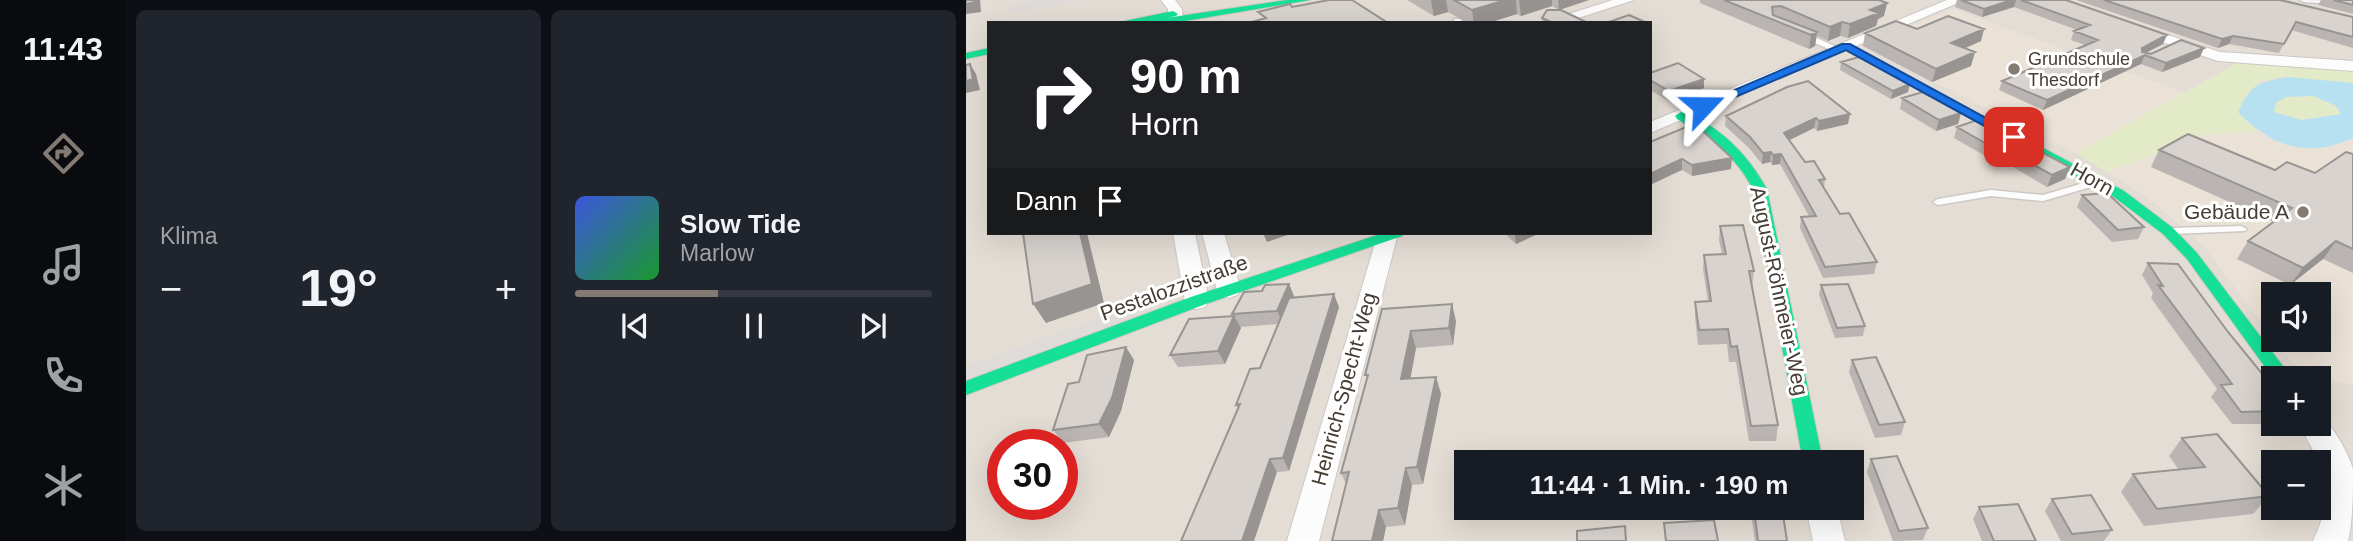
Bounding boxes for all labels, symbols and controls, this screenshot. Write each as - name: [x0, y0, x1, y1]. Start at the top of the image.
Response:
- text: 11:43: [23, 31, 103, 67]
- icon: right: [1015, 49, 1106, 140]
- text: 90 m: [1130, 49, 1242, 103]
- place label: Grundschule Thesdorf: [2028, 49, 2130, 90]
- marker: Grundschule Thesdorf: [2006, 61, 2022, 77]
- position arrow: [1666, 69, 1740, 143]
- text: Horn: [1130, 106, 1199, 142]
- pin: [1984, 107, 2044, 167]
- icon: arrive: [1995, 118, 2033, 156]
- icon: directions: [39, 129, 88, 178]
- street label: Horn: [2067, 157, 2118, 200]
- icon: arrive: [1091, 182, 1129, 220]
- street label: August-Röhmeier-Weg: [1746, 184, 1813, 398]
- text: Dann: [1015, 186, 1077, 216]
- place label: Gebäude A: [2184, 200, 2289, 223]
- marker: Gebäude A: [2295, 204, 2311, 220]
- text: Slow Tide: [680, 209, 801, 239]
- text: Klima: [160, 223, 218, 249]
- icon: music: [39, 240, 88, 289]
- text: Marlow: [680, 240, 754, 266]
- street label: Pestalozzistraße: [1097, 250, 1251, 325]
- text: 19°: [299, 259, 378, 317]
- text: −: [160, 268, 182, 310]
- text: +: [495, 268, 517, 310]
- map controls: [2261, 282, 2331, 520]
- button: sound: [2261, 282, 2331, 352]
- street label: Heinrich-Specht-Weg: [1307, 290, 1380, 488]
- icon: previous: [616, 307, 654, 345]
- icon: pause: [735, 307, 773, 345]
- icon: next: [854, 307, 892, 345]
- icon: phone: [39, 351, 88, 400]
- button: +: [2261, 366, 2331, 436]
- speed limit sign: 30: [987, 429, 1078, 520]
- button: −: [2261, 450, 2331, 520]
- icon: climate: [39, 461, 88, 510]
- text: 11:44 · 1 Min. · 190 m: [1530, 470, 1788, 500]

